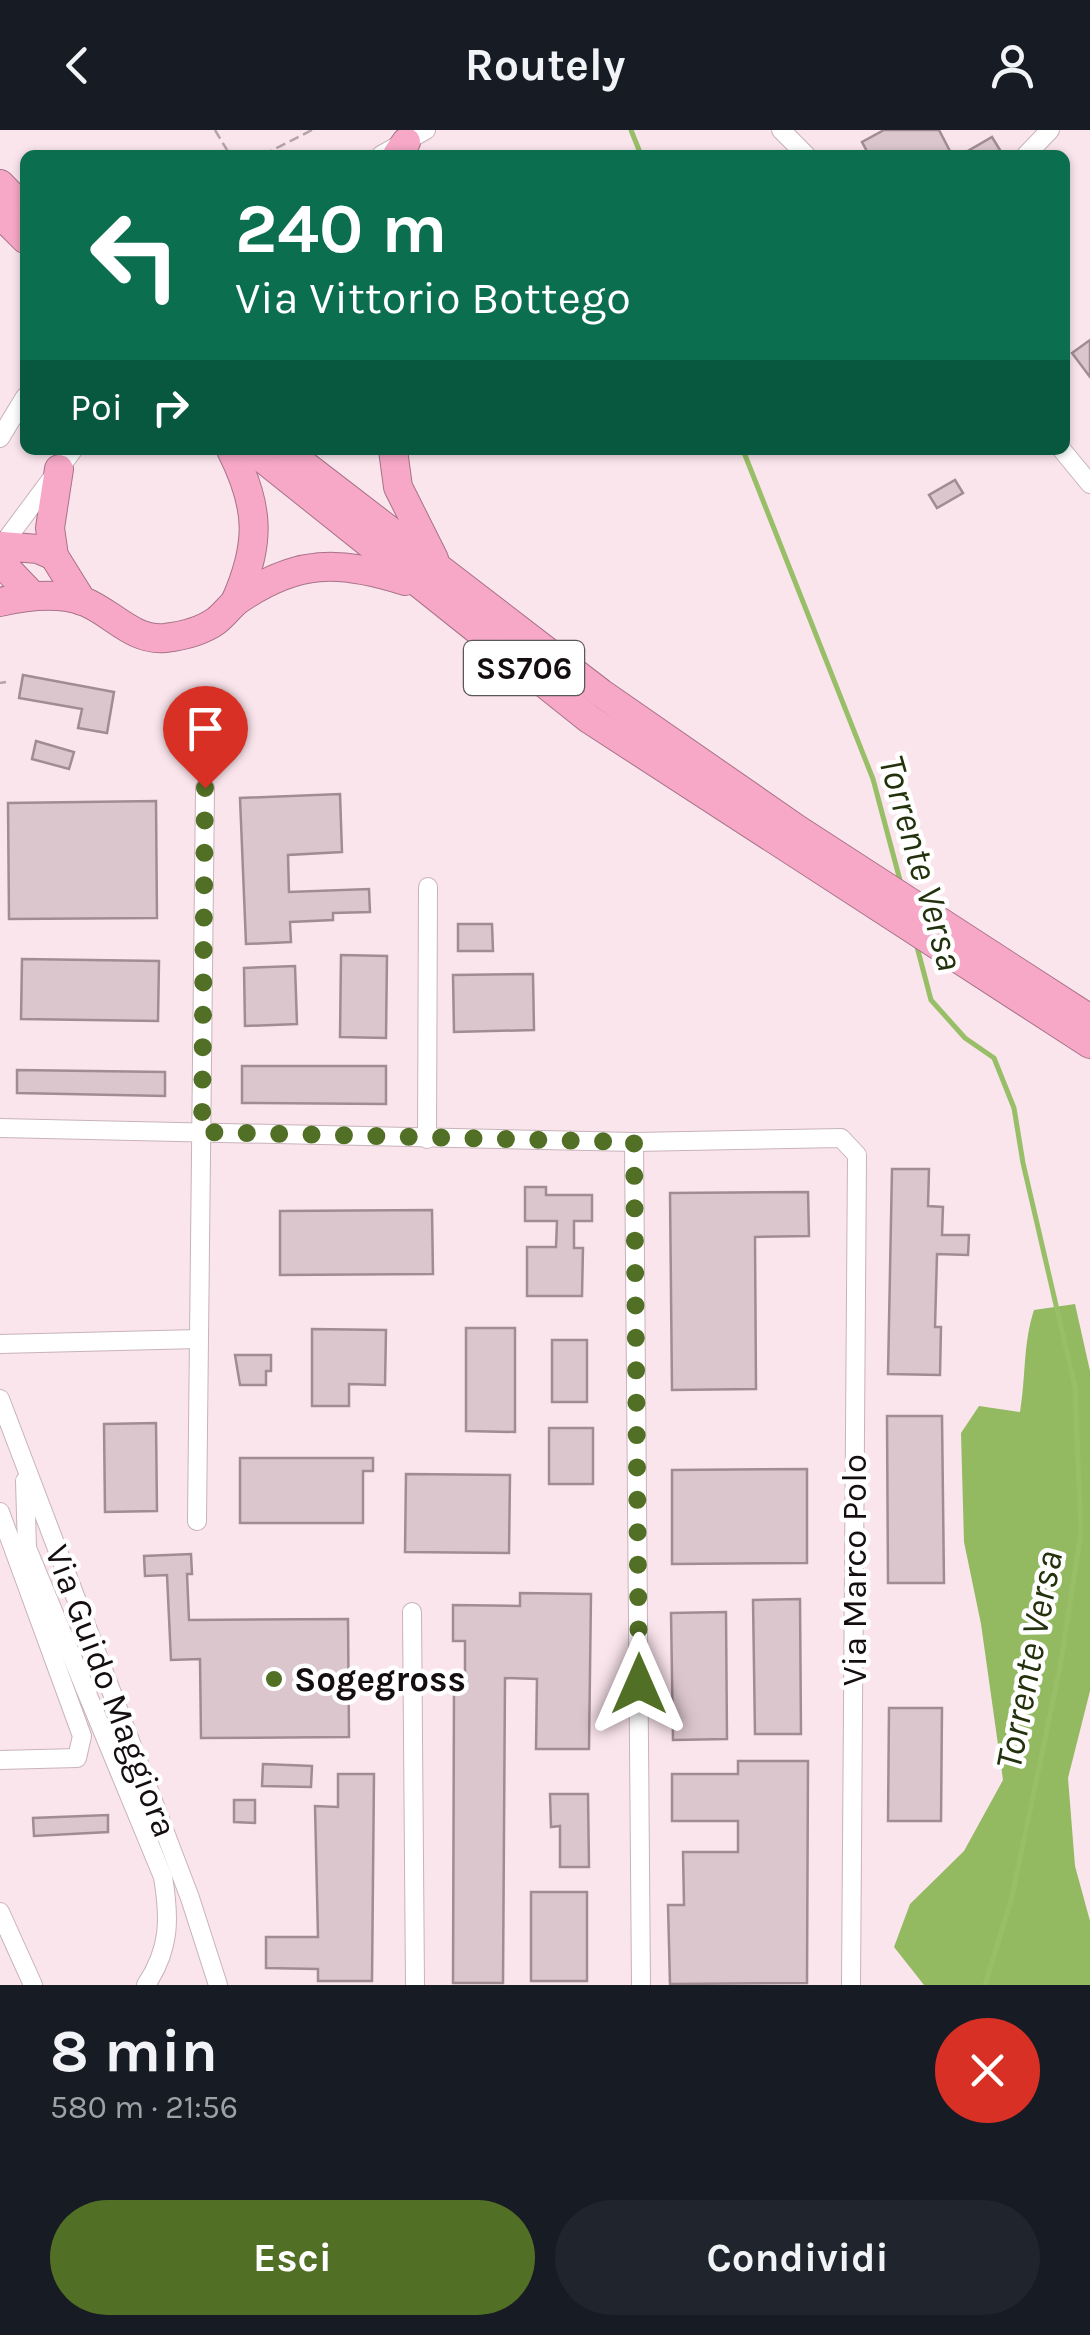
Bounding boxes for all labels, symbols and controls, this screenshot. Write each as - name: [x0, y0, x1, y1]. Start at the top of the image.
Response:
- icon: back: [50, 38, 105, 93]
- icon: person: [985, 38, 1040, 93]
- text: Routely: [465, 39, 625, 91]
- text: 240 m: [235, 188, 447, 270]
- icon: left: [70, 190, 200, 320]
- text: Via Vittorio Bottego: [235, 272, 631, 324]
- icon: right: [143, 380, 198, 435]
- text: Poi: [70, 385, 123, 430]
- road number: SS706: [464, 641, 584, 695]
- pin: [163, 686, 248, 789]
- icon: arrive: [178, 701, 233, 756]
- water label: Torrente Versa: [869, 750, 973, 976]
- street label: Via Marco Polo: [834, 1454, 875, 1686]
- street label: Via Guido Maggiora: [36, 1539, 186, 1843]
- water label: Torrente Versa: [986, 1547, 1072, 1773]
- position arrow: [587, 1632, 691, 1736]
- place label: Sogegross: [294, 1659, 466, 1701]
- marker: Sogegross: [263, 1668, 285, 1690]
- text: 8 min: [50, 2016, 218, 2086]
- button: close: [935, 2018, 1040, 2123]
- text: 580 m · 21:56: [50, 2089, 238, 2126]
- button: Esci: [50, 2200, 535, 2315]
- button: Condividi: [555, 2200, 1040, 2315]

